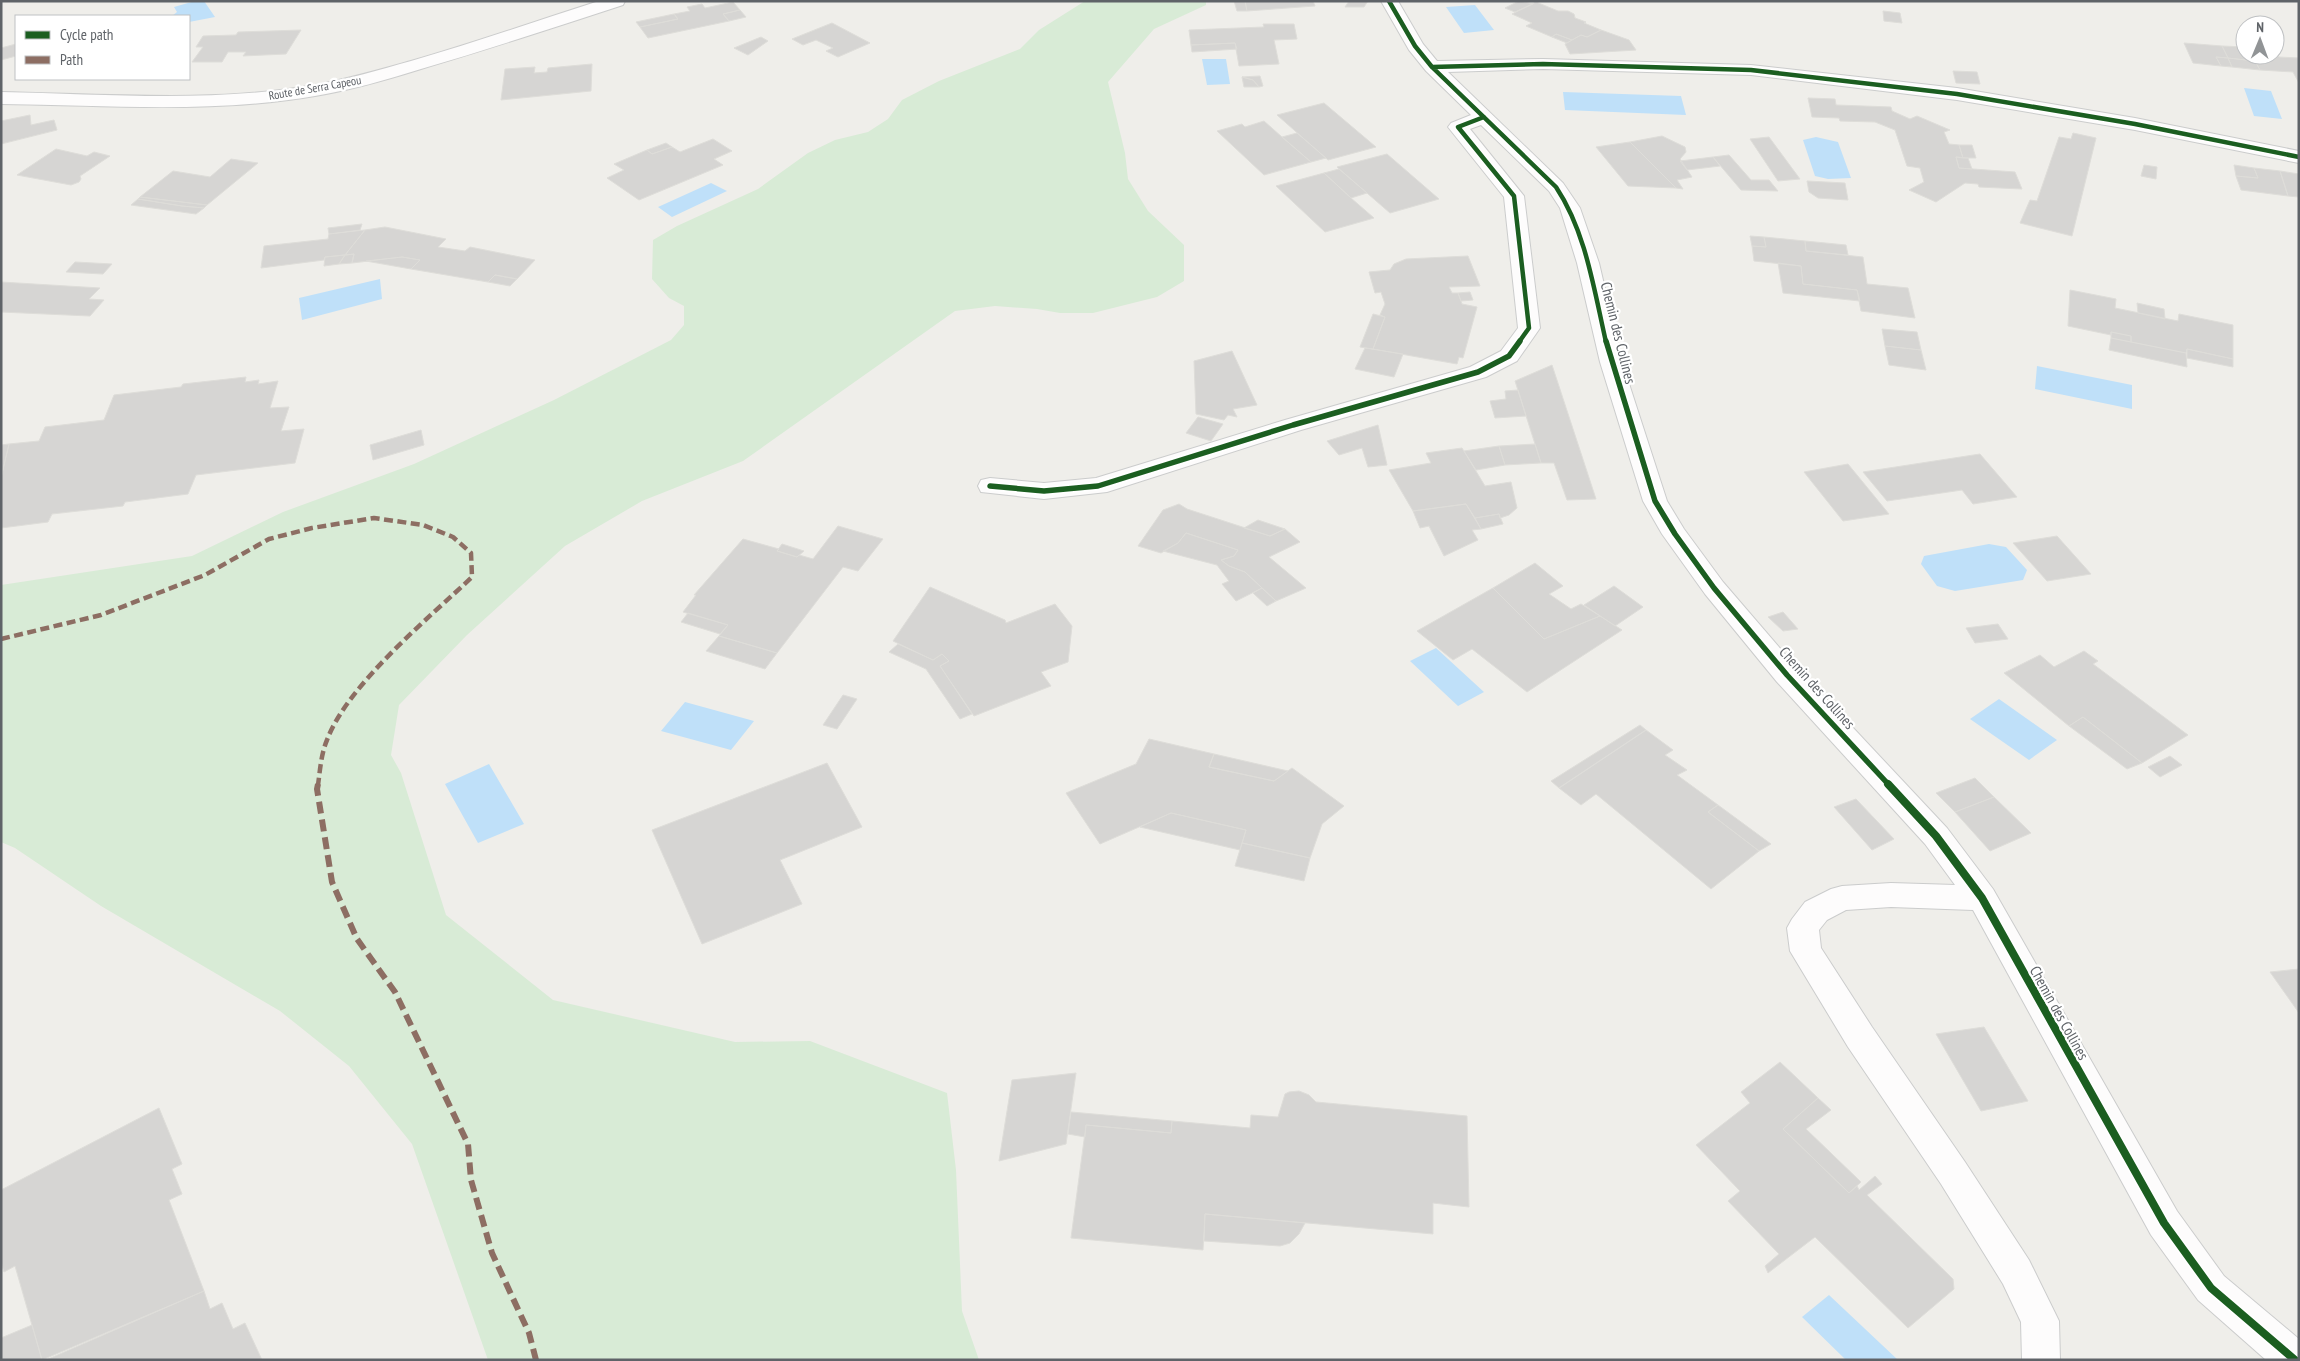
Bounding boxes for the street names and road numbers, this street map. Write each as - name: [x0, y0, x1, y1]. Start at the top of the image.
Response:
- street label: Route de Serra Capeou: [267, 72, 362, 103]
- street label: Chemin des Collines: [1597, 280, 1640, 386]
- street label: Chemin des Collines: [1775, 643, 1859, 733]
- street label: Chemin des Collines: [2026, 962, 2093, 1063]

